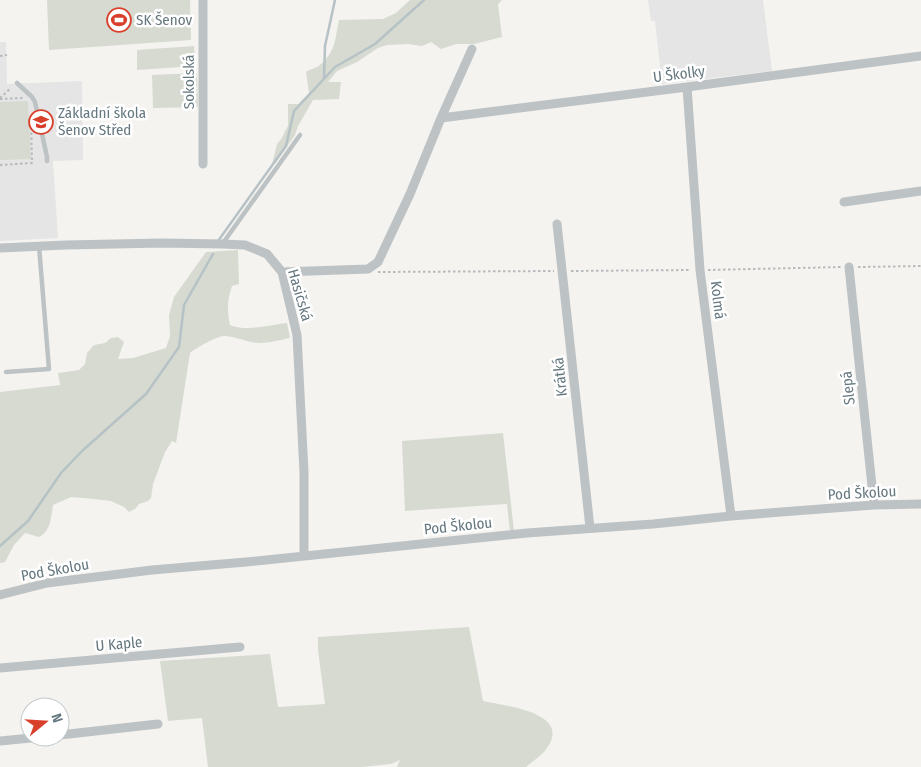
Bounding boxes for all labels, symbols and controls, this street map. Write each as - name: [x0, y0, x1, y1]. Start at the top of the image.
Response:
- sports icon: SK Šenov: [106, 7, 132, 33]
- place label: SK Šenov: [136, 11, 192, 29]
- street label: Sokolská: [180, 55, 198, 109]
- street label: U Školky: [652, 62, 706, 86]
- place label: Základní škola Šenov Střed: [58, 104, 146, 139]
- school or university icon: Základní škola Šenov Střed: [28, 109, 54, 135]
- street label: Hasičská: [284, 267, 316, 323]
- street label: Kolmá: [707, 280, 729, 320]
- street label: Krátká: [549, 357, 571, 397]
- street label: Slepá: [837, 370, 859, 406]
- street label: Pod Školou: [827, 482, 897, 504]
- street label: Pod Školou: [423, 513, 493, 539]
- street label: Pod Školou: [20, 555, 90, 585]
- street label: U Kaple: [95, 633, 143, 655]
- north arrow: [20, 697, 70, 747]
- text: N: [48, 712, 66, 725]

